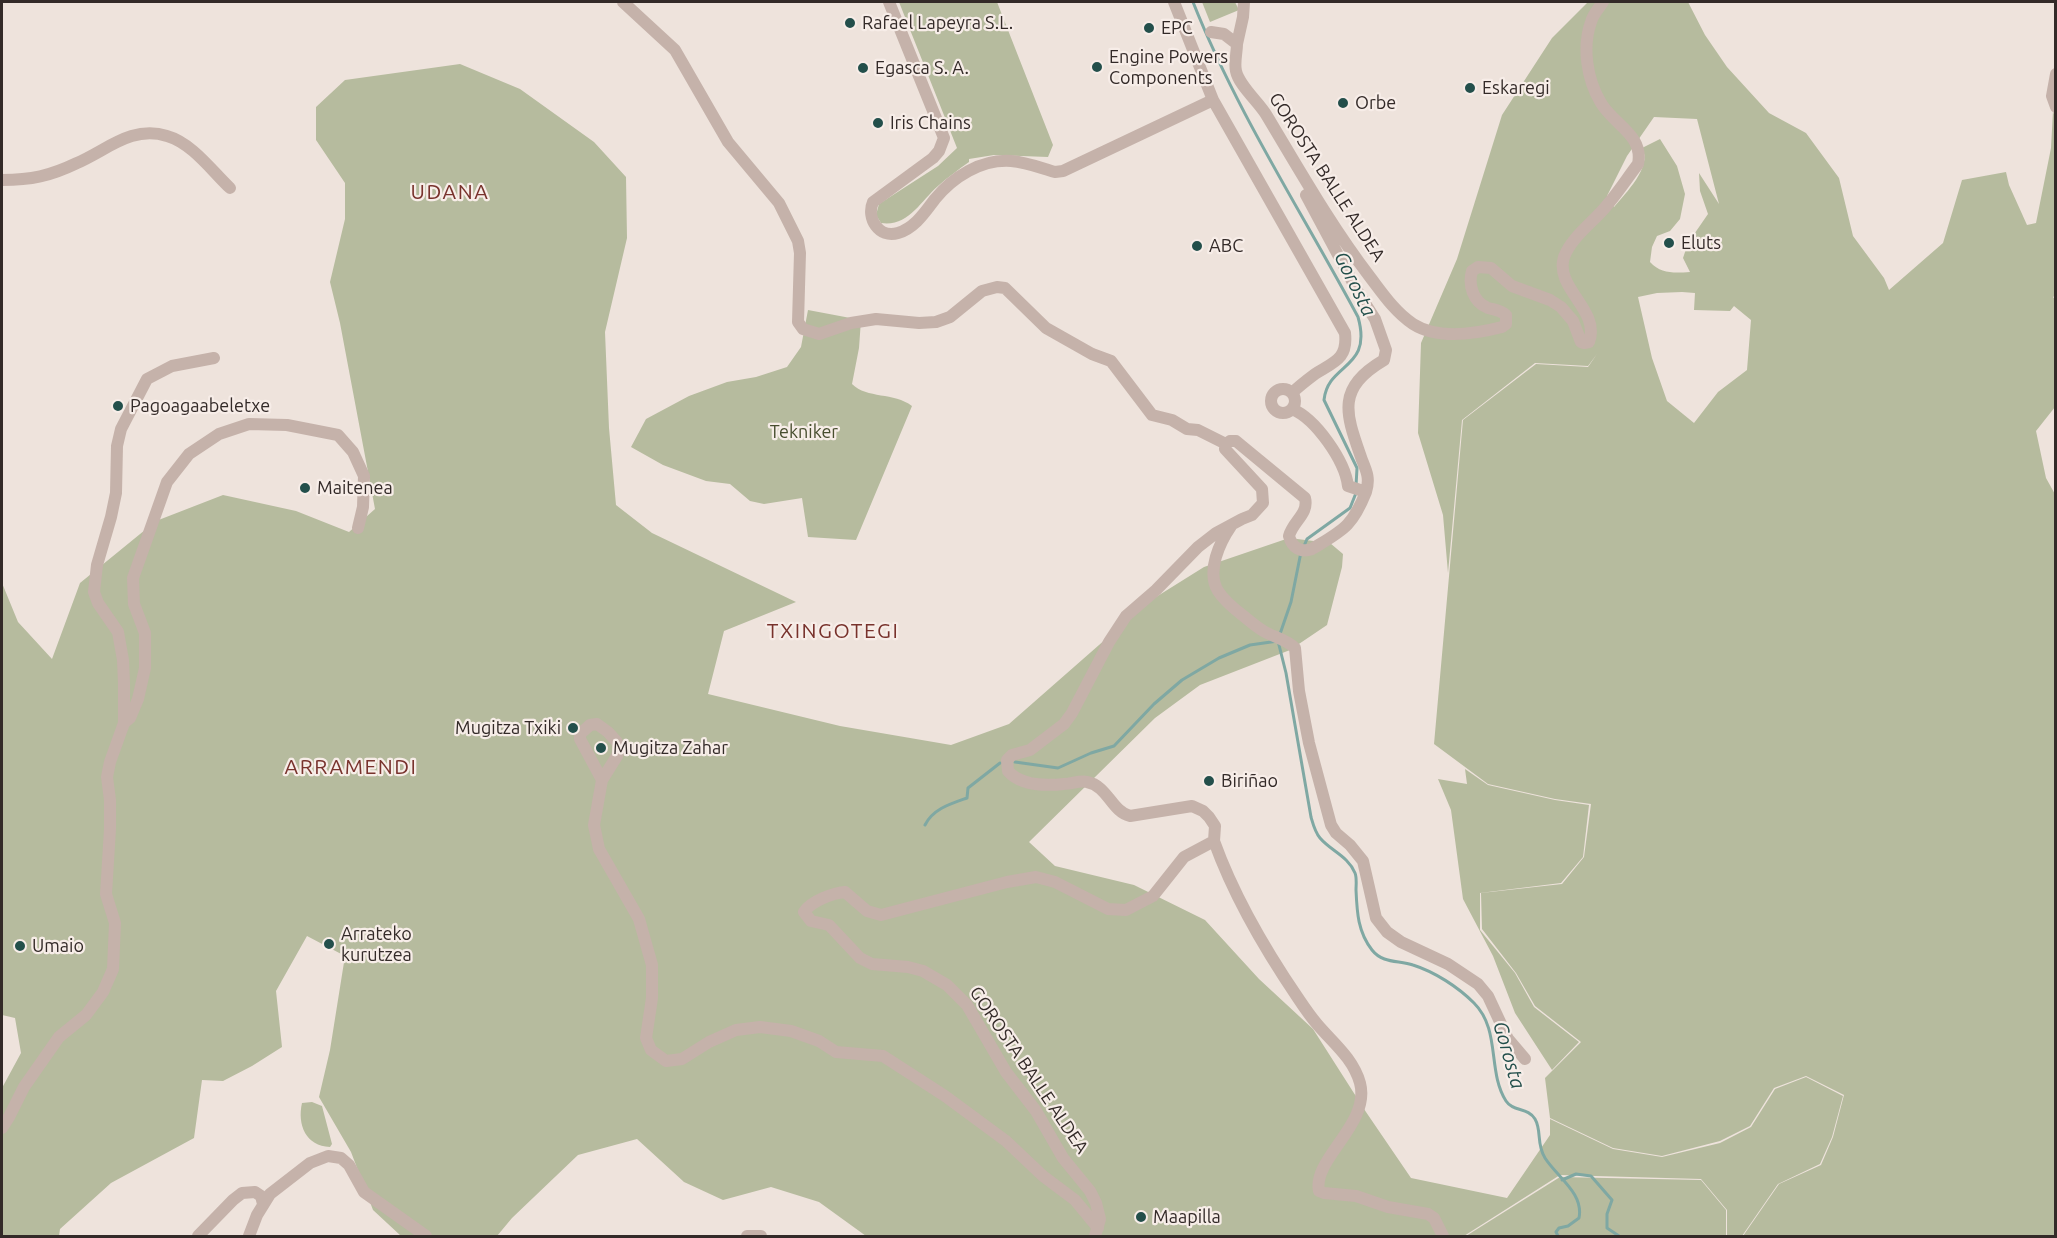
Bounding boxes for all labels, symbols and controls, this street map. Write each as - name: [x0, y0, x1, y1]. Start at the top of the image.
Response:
- place label: Rafael Lapeyra S.L.: [862, 12, 1013, 34]
- marker: Rafael Lapeyra S.L.: [843, 16, 857, 30]
- place label: EPC: [1161, 17, 1193, 39]
- marker: EPC: [1142, 21, 1156, 35]
- place label: Engine Powers Components: [1109, 46, 1228, 88]
- place label: Egasca S. A.: [875, 57, 969, 79]
- marker: Engine Powers Components: [1090, 60, 1104, 74]
- marker: Egasca S. A.: [856, 61, 870, 75]
- place label: Eskaregi: [1482, 77, 1550, 99]
- marker: Eskaregi: [1463, 81, 1477, 95]
- street label: GOROSTA BALLE ALDEA: [1264, 89, 1390, 265]
- place label: Orbe: [1355, 92, 1396, 114]
- marker: Orbe: [1336, 96, 1350, 110]
- place label: Iris Chains: [890, 112, 971, 134]
- marker: Iris Chains: [871, 116, 885, 130]
- district label: UDANA: [411, 179, 489, 205]
- place label: Eluts: [1681, 232, 1721, 254]
- place label: ABC: [1209, 235, 1243, 257]
- marker: Eluts: [1662, 236, 1676, 250]
- marker: ABC: [1190, 239, 1204, 253]
- water label: Gorosta: [1329, 248, 1381, 320]
- place label: Pagoagaabeletxe: [130, 395, 270, 417]
- marker: Pagoagaabeletxe: [111, 399, 125, 413]
- park label: Tekniker: [770, 421, 838, 443]
- place label: Maitenea: [317, 477, 393, 499]
- marker: Maitenea: [298, 481, 312, 495]
- district label: TXINGOTEGI: [767, 618, 899, 644]
- place label: Mugitza Txiki: [455, 717, 561, 739]
- marker: Mugitza Txiki: [566, 721, 580, 735]
- place label: Mugitza Zahar: [613, 737, 728, 759]
- marker: Mugitza Zahar: [594, 741, 608, 755]
- district label: ARRAMENDI: [285, 754, 417, 780]
- place label: Biriñao: [1221, 770, 1278, 792]
- marker: Biriñao: [1202, 774, 1216, 788]
- place label: Arrateko kurutzea: [341, 923, 412, 966]
- place label: Umaio: [32, 935, 84, 957]
- marker: Arrateko kurutzea: [322, 937, 336, 951]
- marker: Umaio: [13, 939, 27, 953]
- street label: GOROSTA BALLE ALDEA: [965, 982, 1093, 1158]
- water label: Gorosta: [1488, 1018, 1530, 1092]
- place label: Maapilla: [1153, 1206, 1221, 1228]
- marker: Maapilla: [1134, 1210, 1148, 1224]

